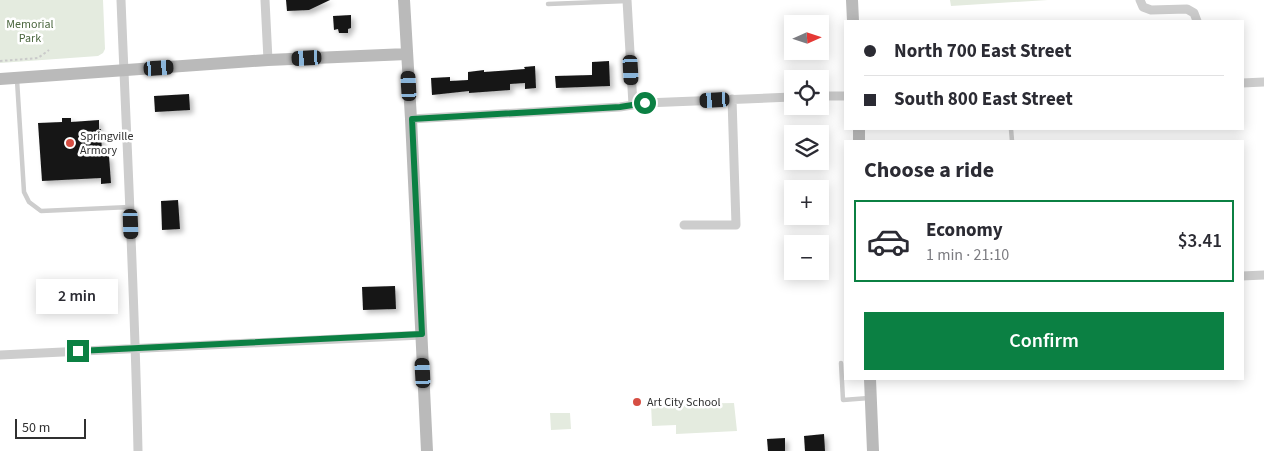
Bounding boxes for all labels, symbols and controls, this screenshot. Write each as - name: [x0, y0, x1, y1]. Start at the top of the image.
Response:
- north arrow: [784, 15, 829, 60]
- map controls: [784, 15, 829, 280]
- park label: Memorial Park: [6, 16, 54, 47]
- text: North 700 East Street: [894, 38, 1072, 65]
- car: [291, 50, 322, 66]
- car: [622, 55, 639, 85]
- car: [143, 59, 174, 77]
- button: locate: [784, 70, 829, 115]
- car: [400, 71, 417, 101]
- text: South 800 East Street: [894, 86, 1073, 113]
- route start: [634, 92, 656, 114]
- car: [699, 92, 730, 108]
- button: layers: [784, 125, 829, 170]
- place label: Springville Armory: [80, 128, 133, 159]
- marker: Springville Armory: [64, 137, 76, 149]
- text: Choose a ride: [864, 154, 994, 186]
- button: +: [784, 180, 829, 225]
- car: [122, 209, 139, 239]
- text: Economy: [926, 217, 1003, 244]
- icon: car: [866, 219, 911, 264]
- text: $3.41: [1178, 228, 1222, 255]
- button: −: [784, 235, 829, 280]
- text: 1 min · 21:10: [926, 244, 1009, 266]
- callout: 2 min: [37, 278, 119, 314]
- text: 2 min: [58, 285, 96, 307]
- button: Confirm: [864, 312, 1224, 370]
- route end: [67, 340, 89, 362]
- car: [414, 358, 431, 388]
- place label: Art City School: [647, 394, 720, 411]
- marker: Art City School: [631, 396, 643, 408]
- scale bar: [15, 416, 86, 439]
- text: 50 m: [22, 418, 50, 438]

